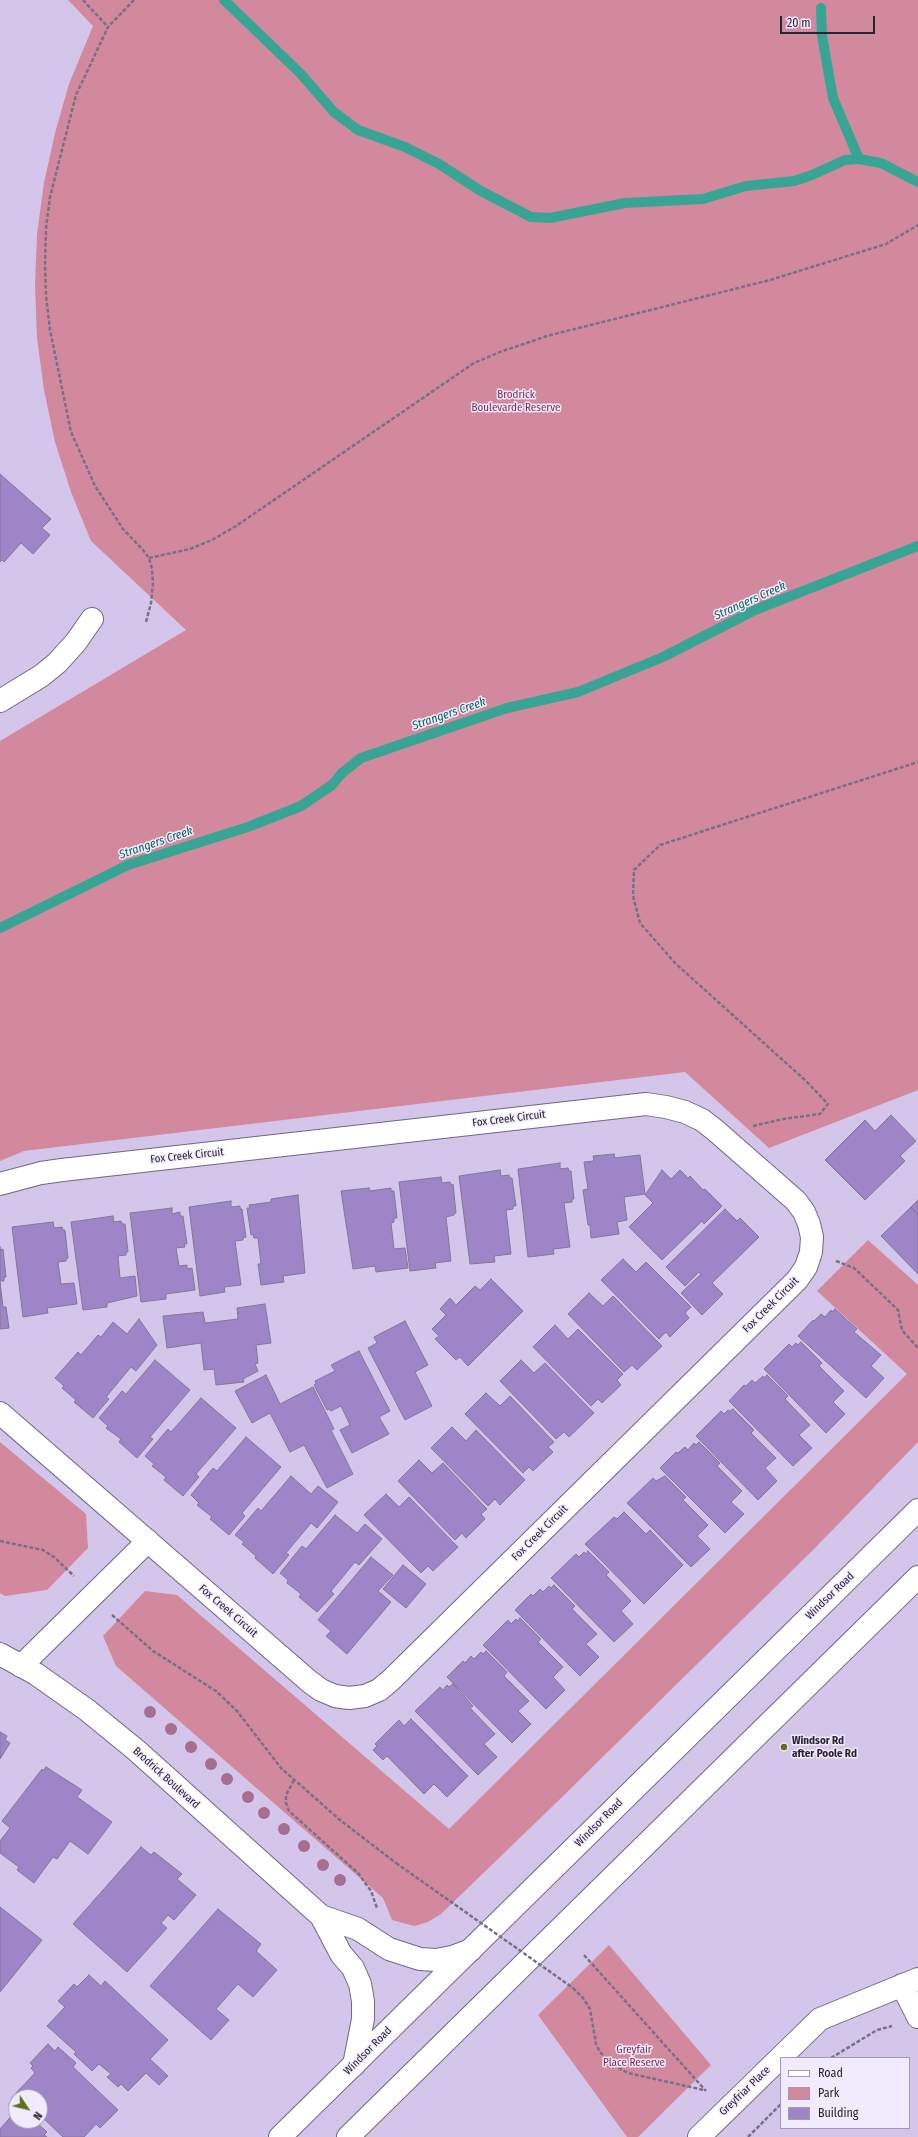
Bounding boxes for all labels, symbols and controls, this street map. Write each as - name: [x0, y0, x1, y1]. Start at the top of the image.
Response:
- scale bar: [782, 8, 877, 34]
- text: 20 m: [787, 16, 811, 30]
- park label: Brodrick Boulevarde Reserve: [472, 388, 560, 414]
- water label: Strangers Creek: [712, 579, 788, 623]
- water label: Strangers Creek: [410, 695, 488, 733]
- water label: Strangers Creek: [117, 824, 195, 862]
- street label: Fox Creek Circuit: [472, 1108, 546, 1130]
- street label: Fox Creek Circuit: [150, 1146, 224, 1166]
- street label: Fox Creek Circuit: [740, 1274, 802, 1336]
- street label: Fox Creek Circuit: [509, 1502, 571, 1564]
- street label: Windsor Road: [803, 1570, 857, 1622]
- street label: Fox Creek Circuit: [196, 1582, 260, 1640]
- place label: Windsor Rd after Poole Rd: [792, 1734, 857, 1760]
- marker: Windsor Rd after Poole Rd: [779, 1742, 789, 1752]
- street label: Brodrick Boulevard: [130, 1744, 202, 1812]
- street label: Windsor Road: [572, 1796, 626, 1850]
- street label: Windsor Road: [341, 2024, 395, 2078]
- park label: Greyfair Place Reserve: [603, 2043, 665, 2069]
- legend: [780, 2057, 910, 2129]
- street label: Greyfriar Place: [717, 2063, 773, 2119]
- text: Road: [818, 2066, 843, 2080]
- text: Park: [818, 2086, 839, 2100]
- north arrow: [8, 2089, 48, 2129]
- text: Building: [818, 2106, 858, 2120]
- text: N: [30, 2109, 45, 2122]

